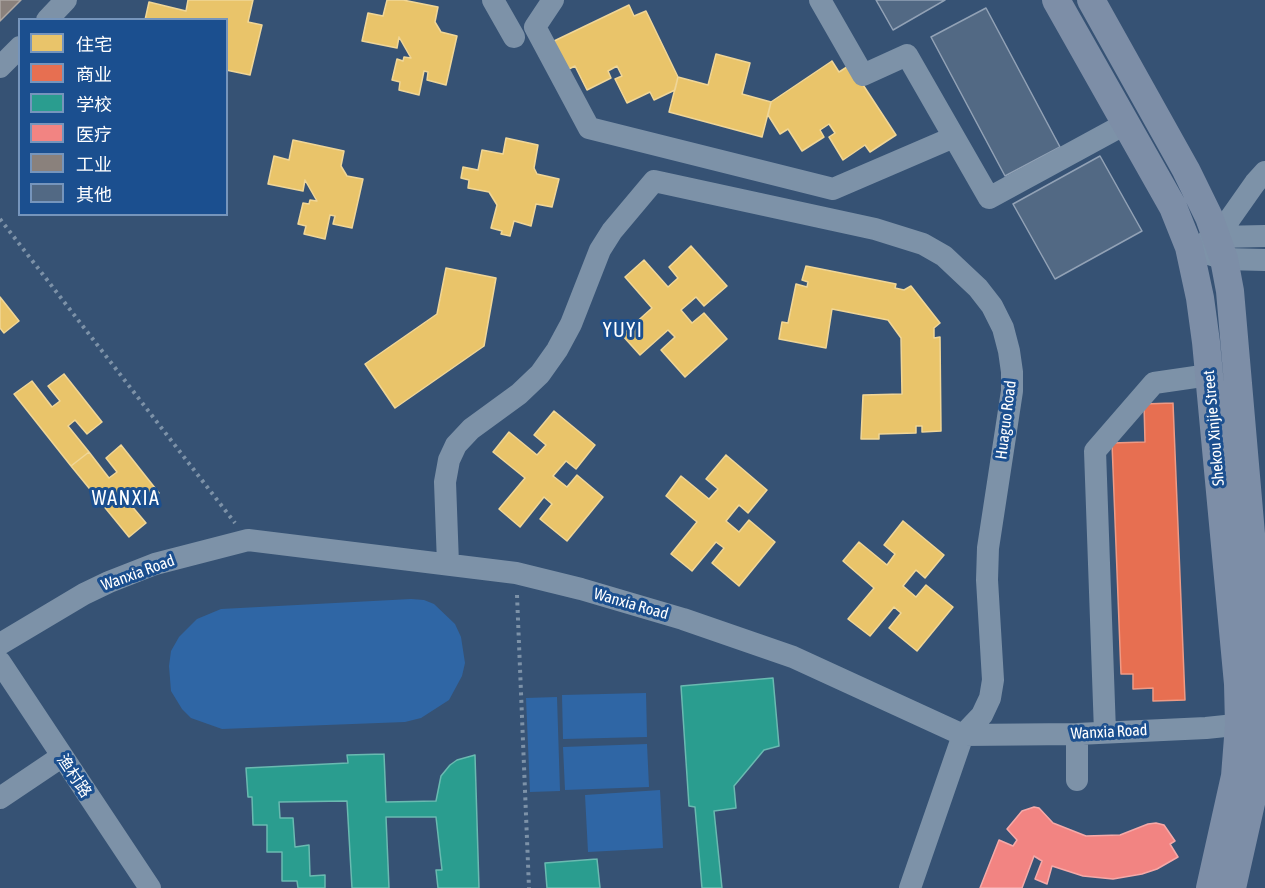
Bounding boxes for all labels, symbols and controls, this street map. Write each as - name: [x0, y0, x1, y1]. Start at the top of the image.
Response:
- legend: [18, 18, 228, 216]
- text: 住宅: [76, 34, 112, 55]
- text: 商业: [76, 64, 112, 85]
- text: 学校: [76, 94, 112, 115]
- text: 医疗: [76, 124, 112, 145]
- text: 工业: [76, 154, 112, 175]
- text: 其他: [76, 184, 112, 205]
- district label: YUYI: [603, 319, 643, 343]
- street label: Shekou Xinjie Street: [1199, 369, 1229, 487]
- street label: Huaguo Road: [992, 379, 1020, 461]
- district label: WANXIA: [92, 487, 160, 511]
- street label: Wanxia Road: [99, 551, 177, 595]
- street label: Wanxia Road: [592, 584, 670, 624]
- street label: Wanxia Road: [1070, 720, 1148, 744]
- street label: 渔村路: [53, 751, 95, 801]

